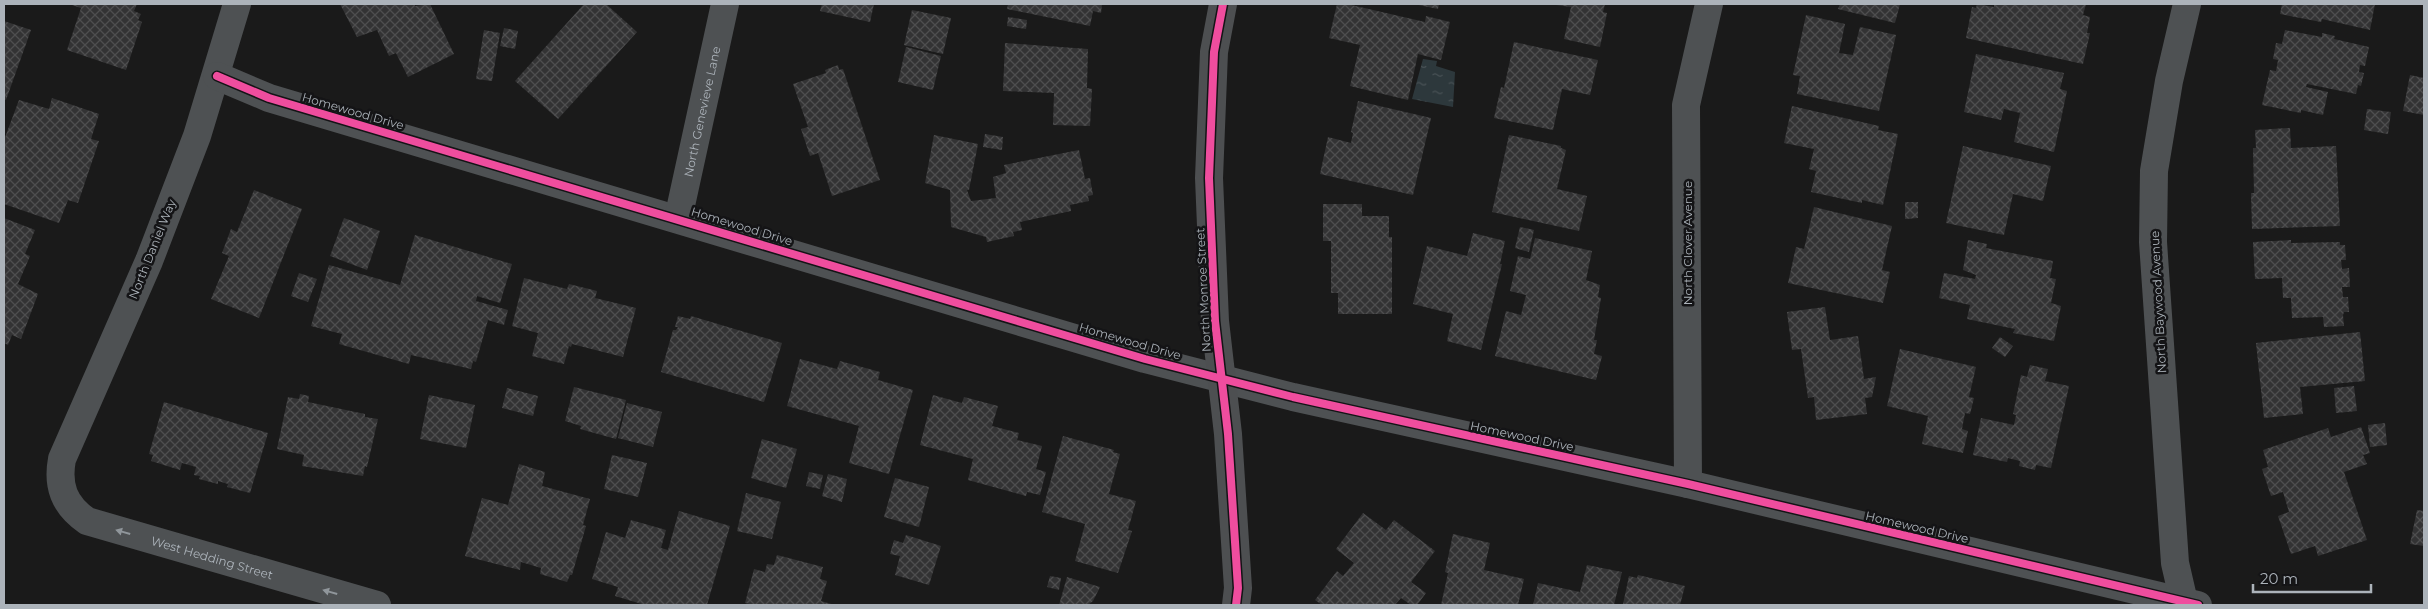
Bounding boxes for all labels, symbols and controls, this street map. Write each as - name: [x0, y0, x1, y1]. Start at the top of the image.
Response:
- street label: North Genevieve Lane: [680, 45, 723, 178]
- street label: Homewood Drive: [300, 89, 406, 133]
- street label: North Clover Avenue: [1680, 181, 1695, 305]
- street label: North Daniel Way: [125, 196, 179, 301]
- street label: Homewood Drive: [689, 203, 795, 249]
- street label: North Monroe Street: [1192, 227, 1214, 352]
- street label: North Baywood Avenue: [2147, 230, 2169, 374]
- street label: Homewood Drive: [1077, 319, 1183, 363]
- street label: Homewood Drive: [1469, 418, 1575, 454]
- street label: Homewood Drive: [1864, 508, 1970, 546]
- one-way arrow: [116, 528, 131, 536]
- street label: West Hedding Street: [150, 533, 275, 582]
- scale bar: [2253, 562, 2370, 594]
- text: 20 m: [2260, 569, 2298, 588]
- one-way arrow: [322, 587, 337, 595]

